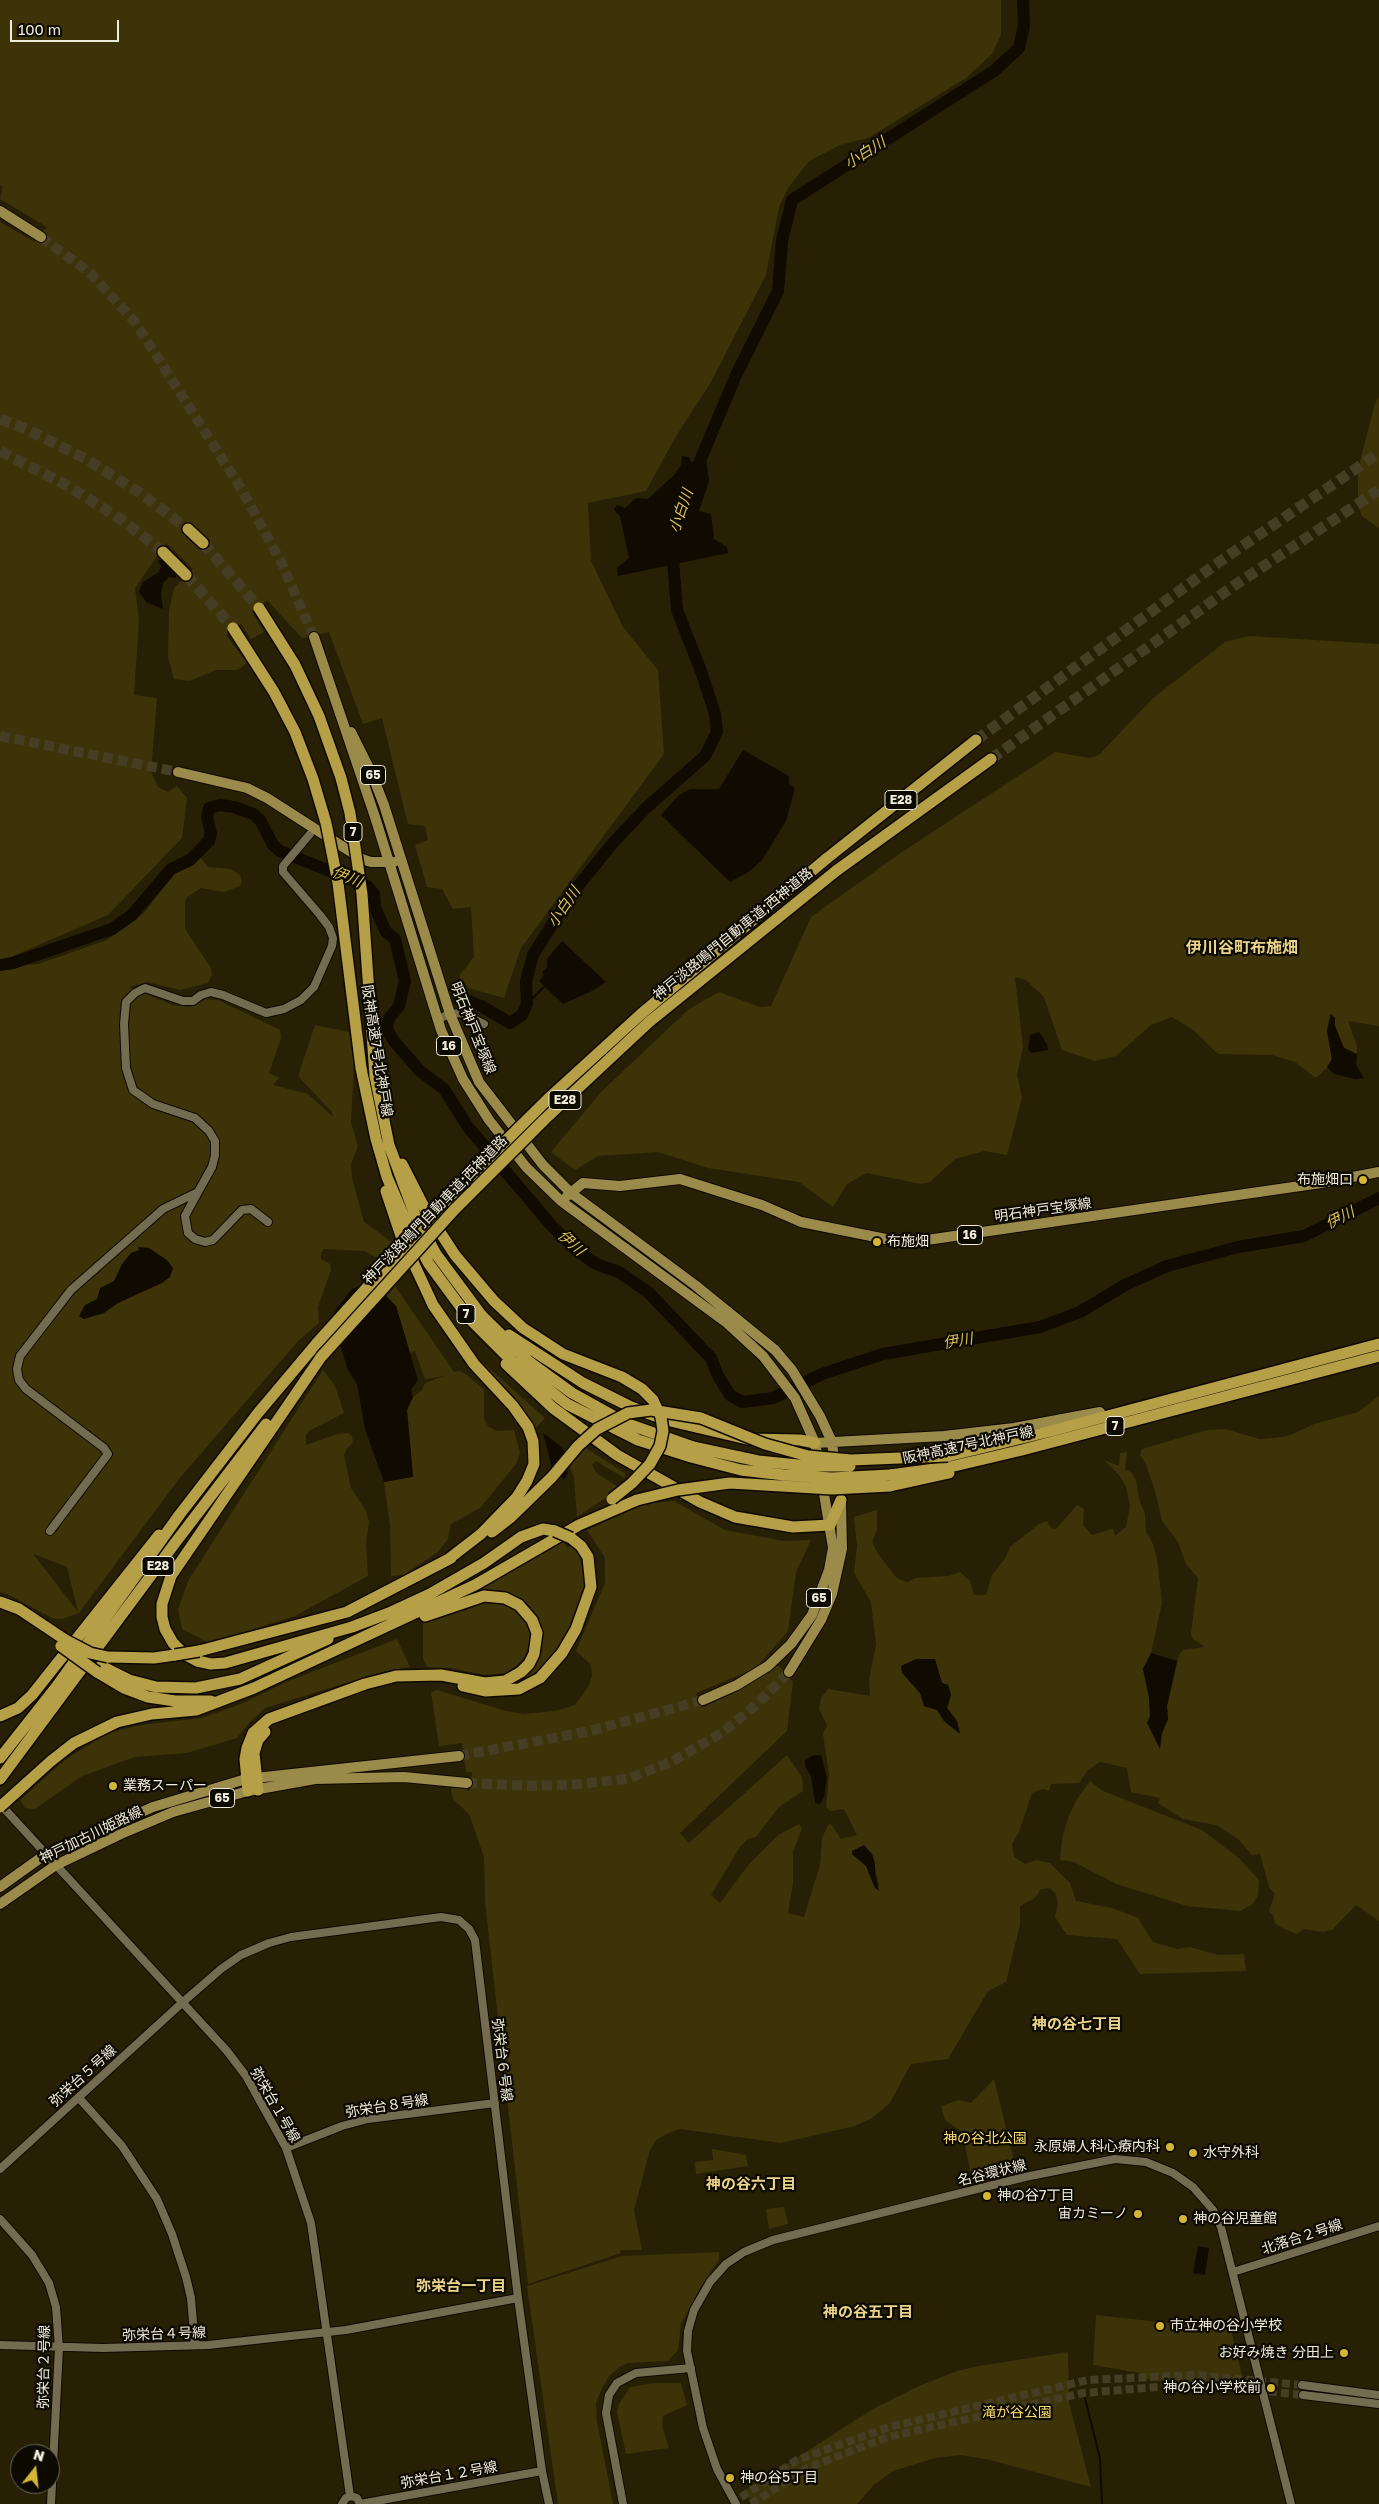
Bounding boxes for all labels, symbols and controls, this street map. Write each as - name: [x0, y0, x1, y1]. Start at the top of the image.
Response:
- scale bar: [12, 10, 121, 42]
- text: 100 m: [18, 20, 61, 38]
- water label: 小白川: [841, 133, 889, 173]
- water label: 小白川: [665, 487, 697, 535]
- road number: 65: [360, 766, 386, 784]
- road number: E28: [885, 790, 917, 810]
- road number: 7: [344, 822, 362, 842]
- water label: 伊川: [330, 863, 364, 891]
- street label: 神戸淡路鳴門自動車道;西神道路: [650, 864, 816, 1004]
- water label: 小白川: [544, 883, 584, 931]
- district label: 伊川谷町布施畑: [1186, 938, 1298, 958]
- street label: 明石神戸宝塚線: [447, 979, 499, 1077]
- street label: 阪神高速7号北神戸線: [358, 984, 396, 1118]
- road number: 16: [436, 1036, 462, 1056]
- road number: E28: [549, 1090, 581, 1110]
- street label: 神戸淡路鳴門自動車道;西神道路: [359, 1132, 511, 1288]
- place label: 布施畑口: [1297, 1172, 1353, 1188]
- marker: 布施畑口: [1357, 1174, 1369, 1186]
- street label: 明石神戸宝塚線: [993, 1195, 1093, 1225]
- water label: 伊川: [1323, 1203, 1357, 1233]
- water label: 伊川: [554, 1226, 588, 1260]
- road number: 16: [958, 1226, 982, 1244]
- place label: 布施畑: [887, 1234, 929, 1250]
- marker: 布施畑: [871, 1236, 883, 1248]
- road number: 7: [457, 1305, 475, 1324]
- water label: 伊川: [942, 1330, 974, 1352]
- road number: 7: [1106, 1416, 1124, 1435]
- street label: 阪神高速7号北神戸線: [901, 1423, 1035, 1467]
- road number: E28: [142, 1556, 174, 1575]
- road number: 65: [806, 1589, 832, 1608]
- place label: 業務スーパー: [123, 1778, 207, 1794]
- marker: 業務スーパー: [107, 1780, 119, 1792]
- road number: 65: [210, 1789, 234, 1808]
- street label: 神戸加古川姫路線: [37, 1803, 145, 1867]
- district label: 神の谷七丁目: [1032, 2015, 1122, 2033]
- street label: 弥栄台６号線: [489, 2017, 515, 2103]
- street label: 弥栄台５号線: [46, 2042, 120, 2110]
- street label: 弥栄台１号線: [247, 2064, 303, 2146]
- street label: 弥栄台８号線: [344, 2091, 430, 2121]
- park label: 神の谷北公園: [943, 2131, 1027, 2147]
- place label: 永原婦人科心療内科: [1034, 2139, 1160, 2155]
- marker: 永原婦人科心療内科: [1164, 2141, 1176, 2153]
- place label: 水守外科: [1203, 2145, 1259, 2161]
- marker: 水守外科: [1187, 2147, 1199, 2159]
- street label: 名谷環状線: [956, 2156, 1028, 2190]
- district label: 神の谷六丁目: [706, 2175, 796, 2193]
- place label: 神の谷7丁目: [997, 2188, 1074, 2204]
- marker: 神の谷7丁目: [981, 2190, 993, 2202]
- place label: 宙カミーノ: [1058, 2206, 1128, 2222]
- marker: 宙カミーノ: [1132, 2208, 1144, 2220]
- place label: 神の谷児童館: [1193, 2211, 1277, 2227]
- marker: 神の谷児童館: [1177, 2213, 1189, 2225]
- street label: 北落合２号線: [1259, 2216, 1345, 2258]
- district label: 弥栄台一丁目: [416, 2277, 506, 2295]
- district label: 神の谷五丁目: [823, 2303, 913, 2321]
- place label: 市立神の谷小学校: [1170, 2318, 1282, 2334]
- marker: 市立神の谷小学校: [1154, 2320, 1166, 2332]
- street label: 弥栄台４号線: [122, 2324, 206, 2344]
- street label: 弥栄台２号線: [35, 2325, 53, 2409]
- place label: お好み焼き 分田上: [1219, 2345, 1334, 2361]
- marker: お好み焼き 分田上: [1338, 2347, 1350, 2359]
- place label: 神の谷小学校前: [1163, 2380, 1261, 2396]
- marker: 神の谷小学校前: [1265, 2382, 1277, 2394]
- park label: 滝が谷公園: [982, 2405, 1052, 2421]
- north arrow: [10, 2444, 60, 2494]
- text: N: [32, 2445, 46, 2465]
- street label: 弥栄台１２号線: [399, 2458, 499, 2492]
- place label: 神の谷5丁目: [740, 2470, 818, 2486]
- marker: 神の谷5丁目: [724, 2472, 736, 2484]

